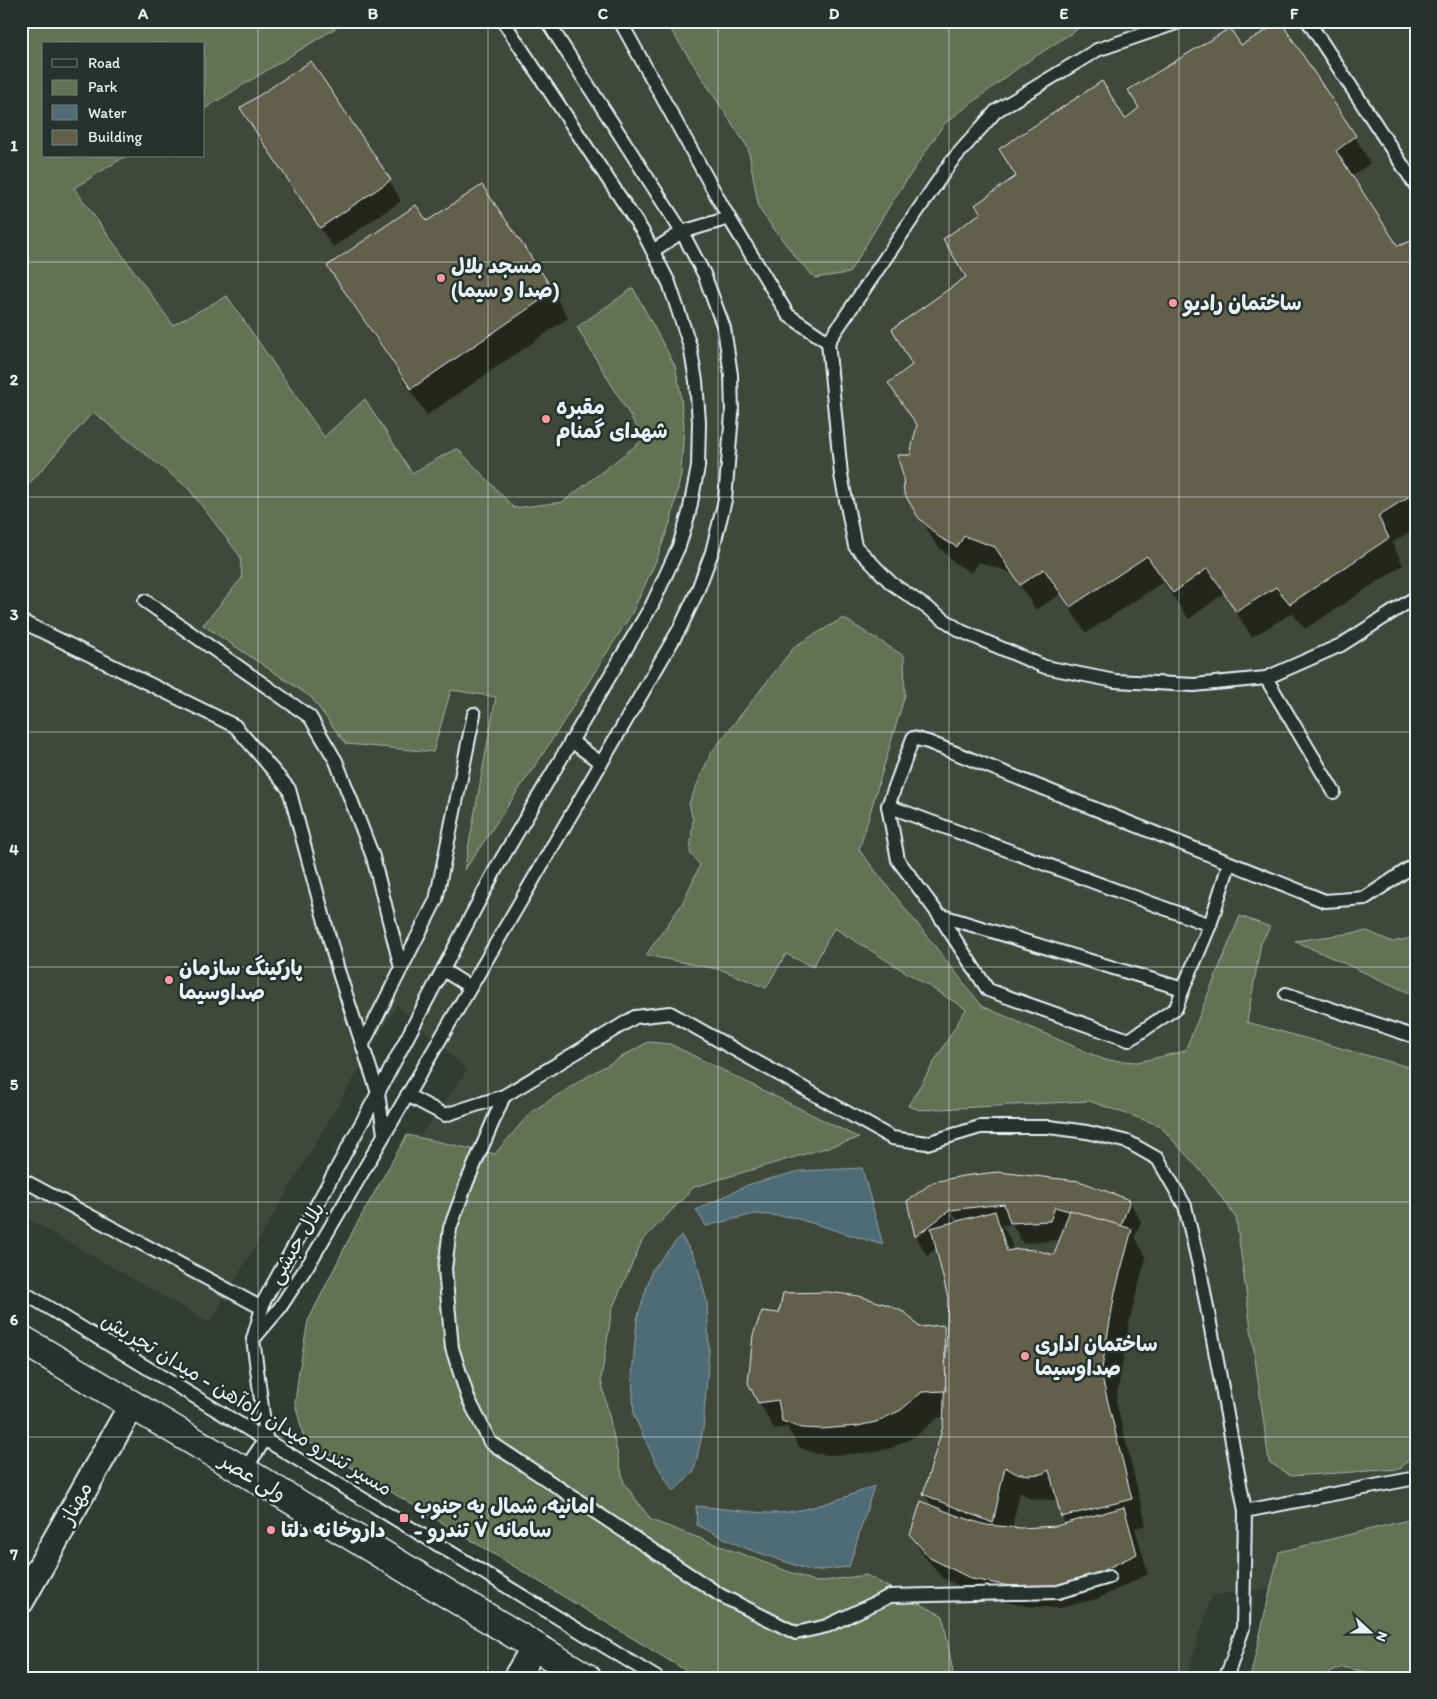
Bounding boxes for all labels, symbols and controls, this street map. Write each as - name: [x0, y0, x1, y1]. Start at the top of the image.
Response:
- text: A: [137, 4, 149, 23]
- text: B: [368, 4, 379, 23]
- text: C: [598, 4, 609, 23]
- text: D: [829, 4, 840, 23]
- text: E: [1060, 4, 1069, 23]
- text: F: [1290, 4, 1299, 23]
- legend: [42, 42, 205, 158]
- text: Road: [88, 54, 121, 72]
- text: Park: [88, 78, 118, 96]
- text: Water: [88, 104, 127, 122]
- text: Building: [88, 128, 142, 146]
- text: 1: [10, 136, 18, 155]
- place label: مسجد بلال (صدا و سیما): [451, 253, 560, 303]
- marker: مسجد بلال (صدا و سیما): [435, 272, 447, 284]
- place label: ساختمان رادیو: [1182, 290, 1302, 317]
- marker: ساختمان رادیو: [1167, 297, 1179, 309]
- text: 2: [10, 370, 19, 389]
- place label: مقبره شهدای گمنام: [556, 394, 668, 447]
- marker: مقبره شهدای گمنام: [540, 413, 552, 425]
- text: 3: [10, 605, 19, 624]
- text: 4: [9, 840, 19, 859]
- place label: پارکینگ سازمان صداوسیما: [179, 955, 302, 1005]
- marker: پارکینگ سازمان صداوسیما: [163, 974, 175, 986]
- text: 5: [10, 1075, 19, 1094]
- street label: بلال حبشی: [262, 1198, 331, 1289]
- street label: مسیر تندرو میدان راه‌آهن - میدان تجریش: [96, 1307, 397, 1502]
- text: 6: [10, 1310, 19, 1329]
- place label: ساختمان اداری صداوسیما: [1035, 1331, 1158, 1381]
- marker: ساختمان اداری صداوسیما: [1019, 1350, 1031, 1362]
- street label: ولی عصر: [213, 1446, 291, 1508]
- street label: مهناز: [53, 1477, 97, 1530]
- place label: امانیه، شمال به جنوب - سامانه ۷ تندرو: [414, 1493, 595, 1544]
- marker: امانیه، شمال به جنوب - سامانه ۷ تندرو: [398, 1512, 410, 1524]
- place label: داروخانه دلتا: [281, 1517, 385, 1544]
- marker: داروخانه دلتا: [265, 1524, 277, 1536]
- text: 7: [9, 1545, 18, 1564]
- north arrow: [1344, 1606, 1394, 1656]
- text: N: [1372, 1629, 1391, 1644]

